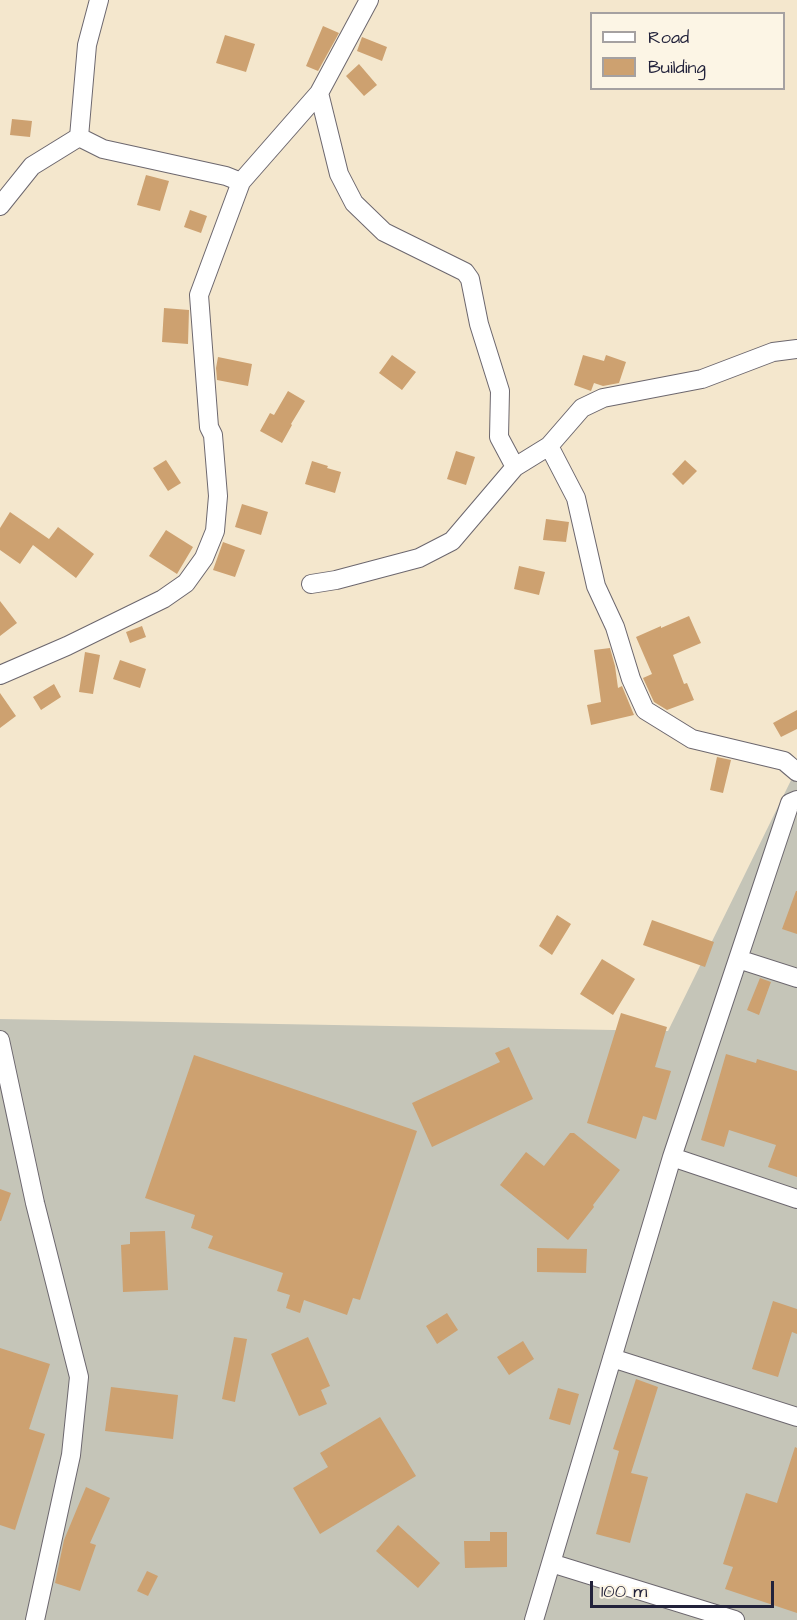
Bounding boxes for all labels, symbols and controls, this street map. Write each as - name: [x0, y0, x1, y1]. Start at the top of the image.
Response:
- legend: [590, 12, 785, 90]
- text: Road: [648, 25, 689, 50]
- text: Building: [648, 55, 706, 80]
- scale bar: [593, 1569, 778, 1607]
- text: 100 m: [601, 1579, 647, 1604]

